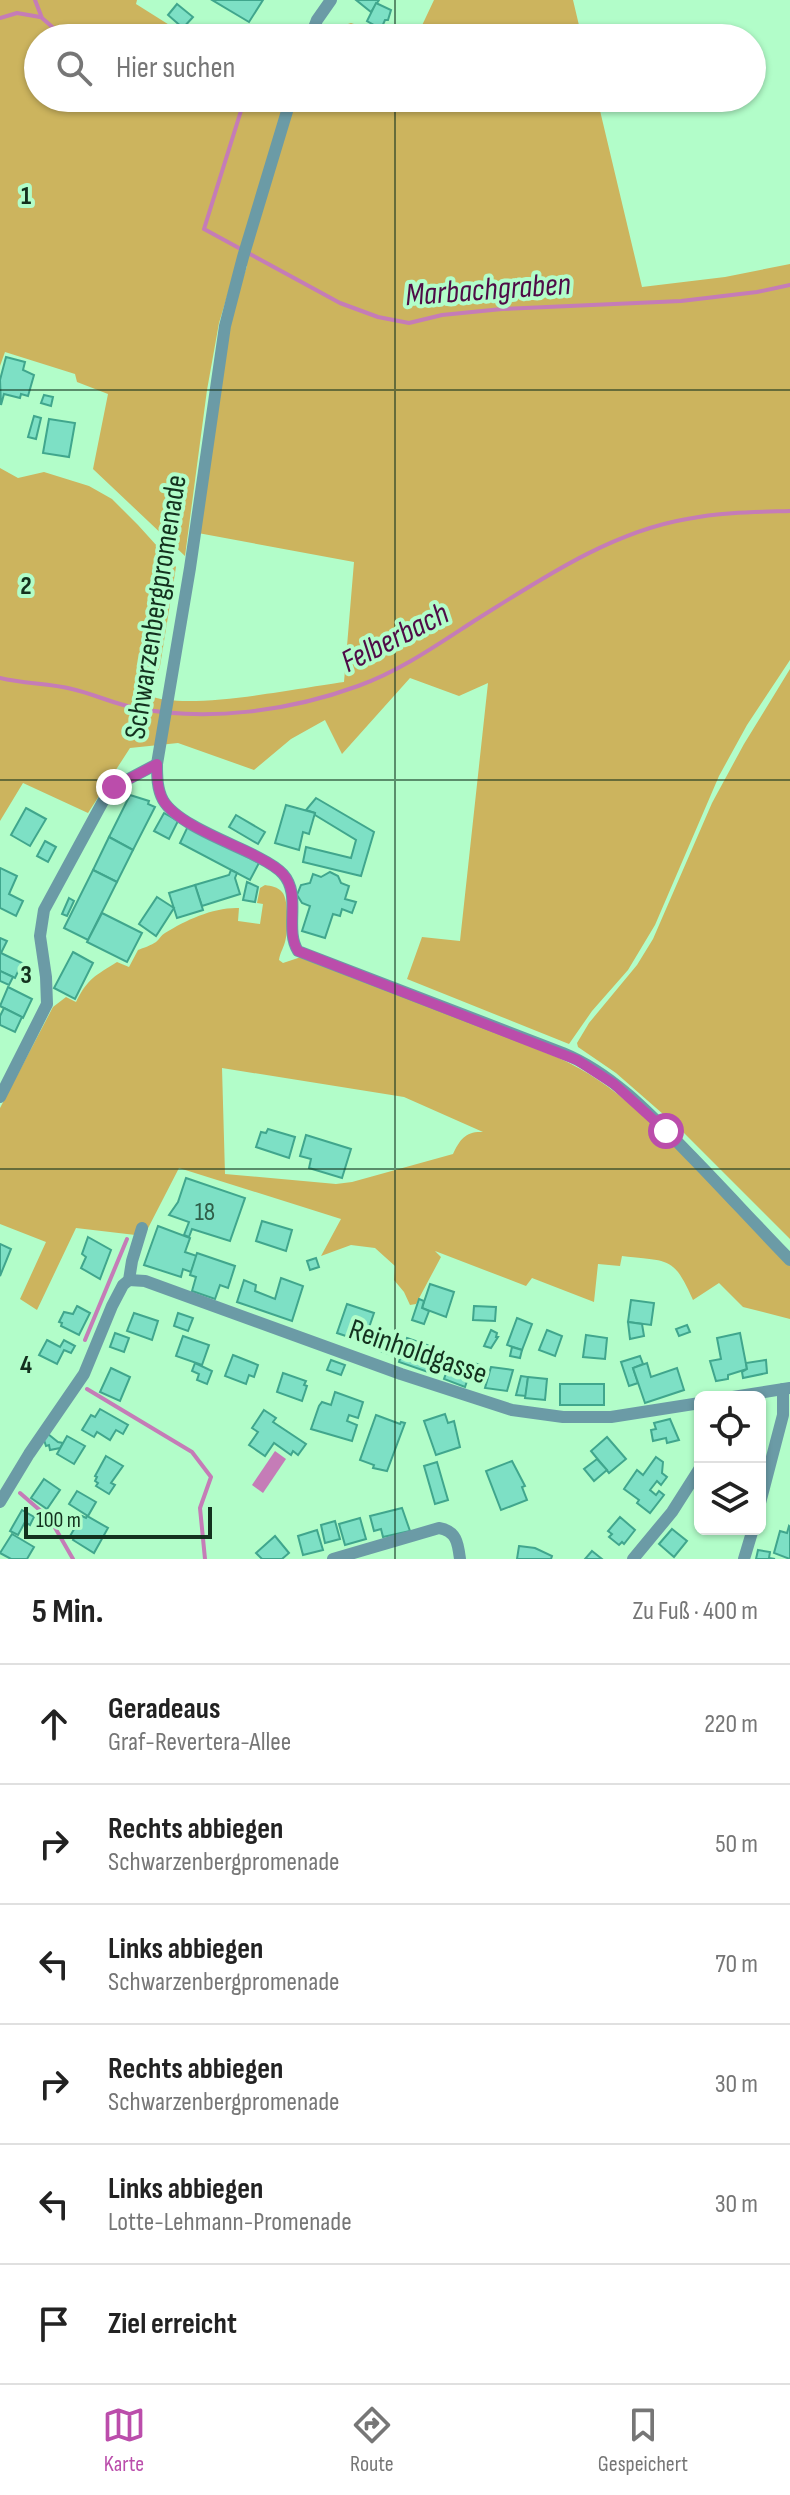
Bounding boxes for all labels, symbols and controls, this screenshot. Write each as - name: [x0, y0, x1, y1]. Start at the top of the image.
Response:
- search box: [24, 24, 766, 112]
- icon: search: [52, 46, 96, 90]
- text: Hier suchen: [116, 50, 235, 86]
- text: 1: [21, 181, 31, 212]
- water label: Marbachgraben: [404, 265, 572, 315]
- street label: Schwarzenbergpromenade: [117, 472, 195, 742]
- text: 2: [20, 571, 32, 602]
- water label: Felberbach: [334, 594, 456, 682]
- route end: [96, 769, 132, 805]
- text: 3: [20, 960, 32, 991]
- route start: [648, 1113, 684, 1149]
- house number: 18: [195, 1197, 215, 1228]
- street label: Reinholdgasse: [344, 1312, 492, 1392]
- text: 4: [20, 1350, 32, 1381]
- map controls: [694, 1391, 766, 1535]
- button: locate: [694, 1391, 766, 1463]
- button: layers: [694, 1463, 766, 1535]
- scale bar: [24, 1503, 212, 1539]
- text: 100 m: [36, 1507, 81, 1534]
- text: 5 Min.: [32, 1591, 104, 1632]
- text: Zu Fuß · 400 m: [633, 1596, 758, 1627]
- text: Geradeaus: [108, 1691, 221, 1727]
- icon: ahead: [32, 1702, 76, 1746]
- text: 220 m: [704, 1709, 758, 1740]
- text: Graf-Revertera-Allee: [108, 1727, 291, 1758]
- text: Rechts abbiegen: [108, 1811, 283, 1847]
- icon: right: [32, 1822, 76, 1866]
- text: 50 m: [715, 1829, 758, 1860]
- text: Schwarzenbergpromenade: [108, 1847, 340, 1878]
- text: Links abbiegen: [108, 1931, 263, 1967]
- icon: left: [32, 1942, 76, 1986]
- text: 70 m: [715, 1949, 758, 1980]
- text: Schwarzenbergpromenade: [108, 1967, 340, 1998]
- text: Rechts abbiegen: [108, 2051, 283, 2087]
- icon: right: [32, 2062, 76, 2106]
- text: 30 m: [715, 2069, 758, 2100]
- text: Schwarzenbergpromenade: [108, 2087, 340, 2118]
- text: Links abbiegen: [108, 2171, 263, 2207]
- icon: left: [32, 2182, 76, 2226]
- text: 30 m: [715, 2189, 758, 2220]
- text: Lotte-Lehmann-Promenade: [108, 2207, 352, 2238]
- icon: arrive: [32, 2302, 76, 2346]
- text: Ziel erreicht: [108, 2306, 237, 2342]
- tab: Karte: [102, 2403, 146, 2478]
- tab: Route: [350, 2403, 394, 2478]
- tab: Gespeichert: [598, 2403, 688, 2478]

